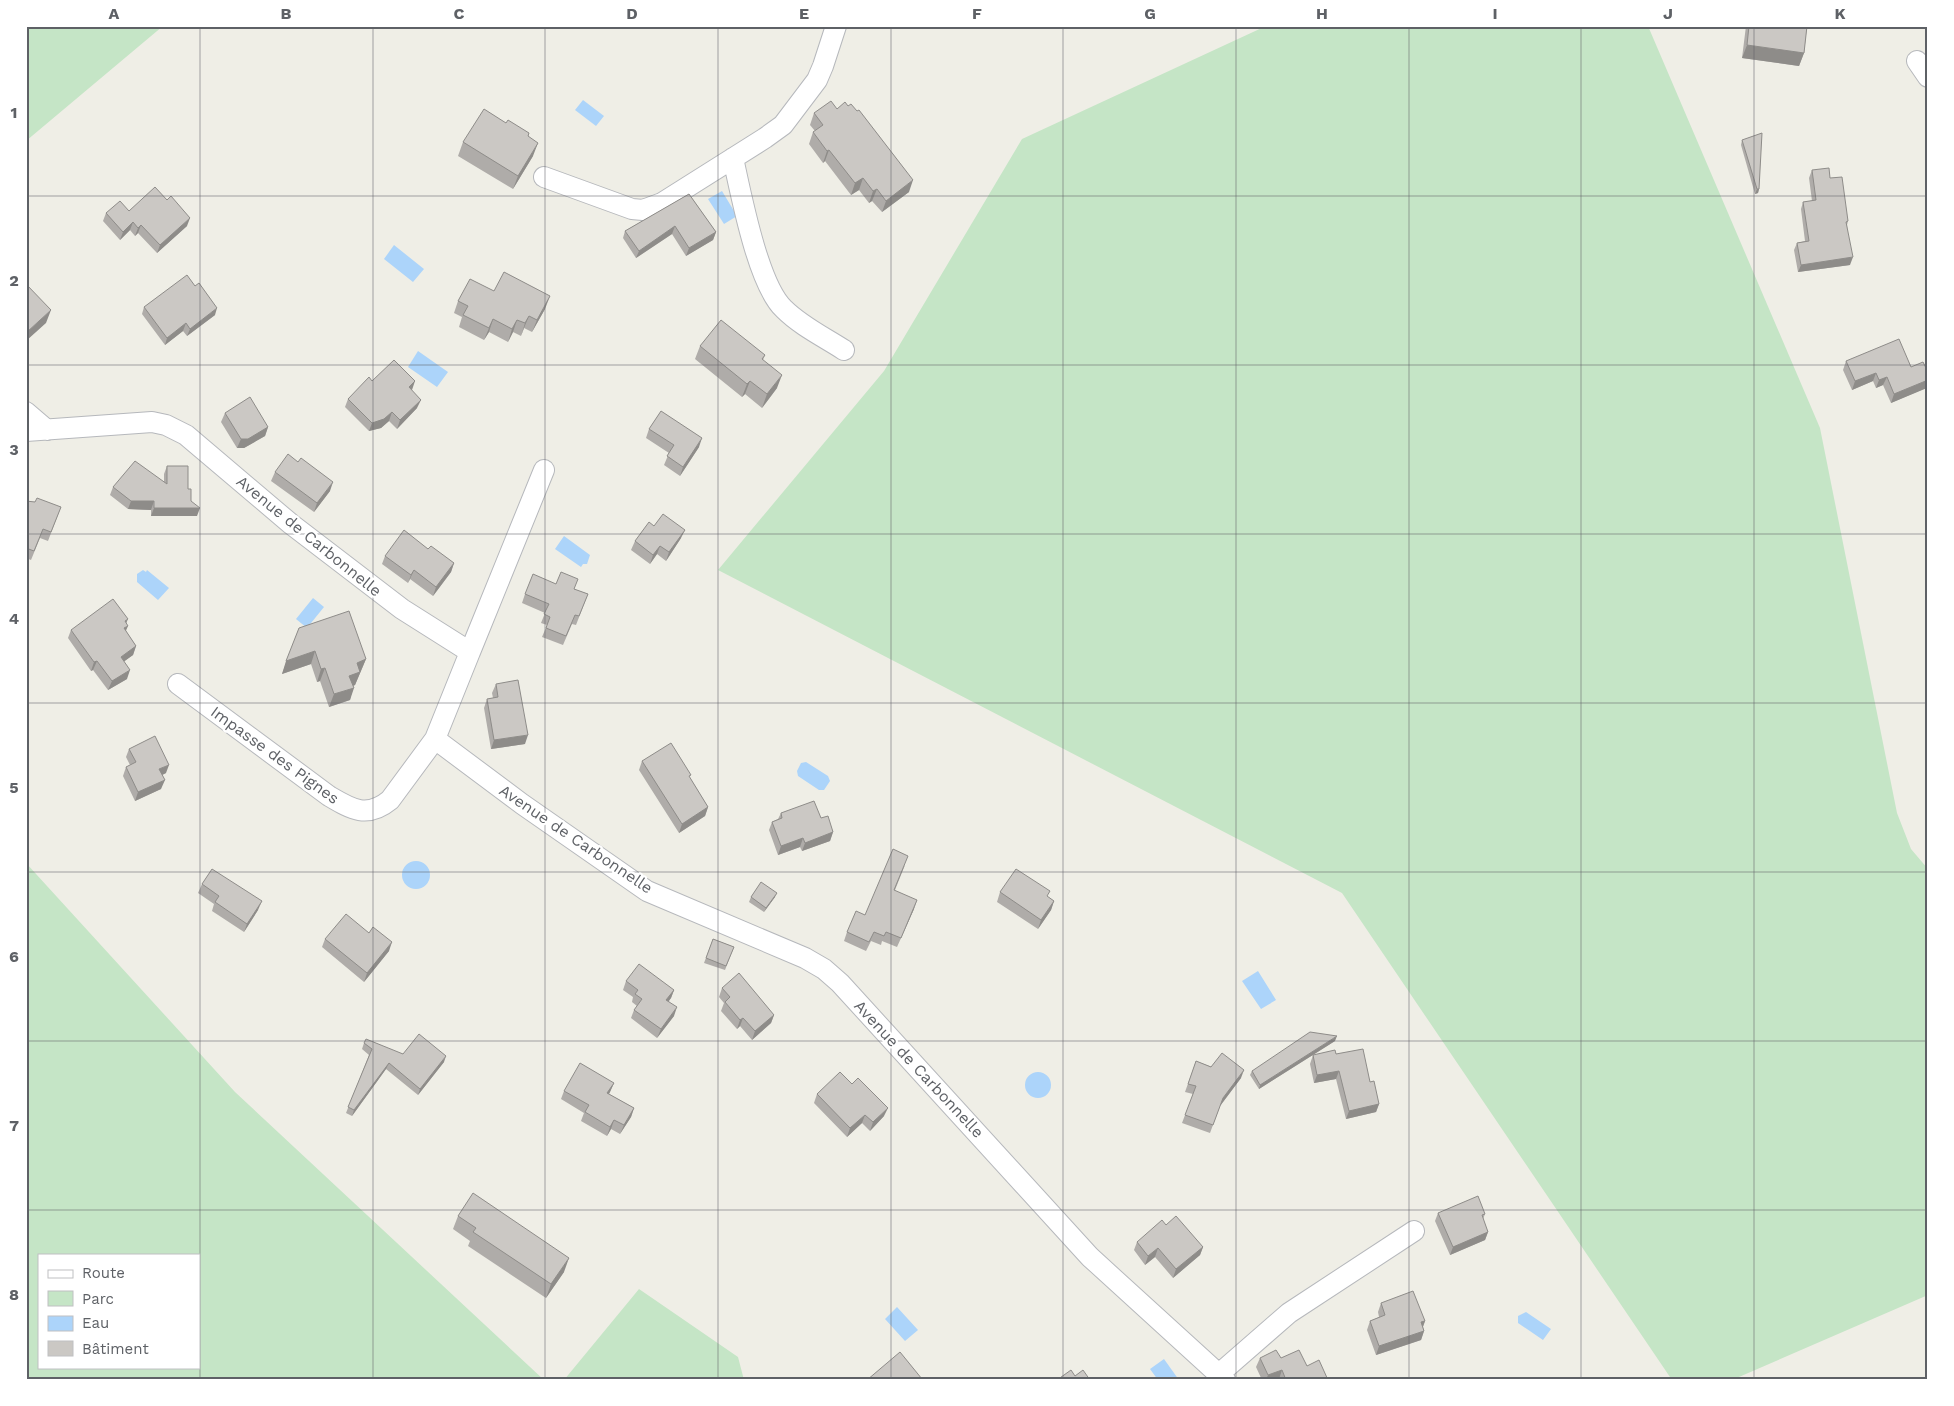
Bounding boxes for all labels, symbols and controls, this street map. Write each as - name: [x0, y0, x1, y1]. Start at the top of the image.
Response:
- text: A: [109, 4, 120, 23]
- text: B: [281, 4, 292, 23]
- text: C: [454, 4, 465, 23]
- text: D: [626, 4, 638, 23]
- text: E: [799, 4, 809, 23]
- text: F: [972, 4, 982, 23]
- text: G: [1144, 4, 1156, 23]
- text: H: [1316, 4, 1328, 23]
- text: I: [1492, 4, 1498, 23]
- text: J: [1663, 4, 1673, 23]
- text: K: [1834, 4, 1846, 23]
- text: 1: [11, 103, 17, 122]
- text: 2: [9, 271, 19, 290]
- text: 3: [9, 440, 19, 459]
- street label: Avenue de Carbonnelle: [233, 472, 385, 600]
- text: 4: [9, 609, 19, 628]
- street label: Impasse des Pignes: [207, 702, 343, 808]
- text: 5: [9, 778, 19, 797]
- street label: Avenue de Carbonnelle: [496, 781, 656, 897]
- text: 6: [9, 947, 19, 966]
- street label: Avenue de Carbonnelle: [850, 996, 988, 1142]
- text: 7: [9, 1116, 19, 1135]
- legend: [38, 1254, 200, 1368]
- text: Route: [82, 1264, 125, 1282]
- text: 8: [9, 1285, 19, 1304]
- text: Parc: [82, 1290, 114, 1308]
- text: Eau: [82, 1314, 109, 1332]
- text: Bâtiment: [82, 1340, 149, 1358]

